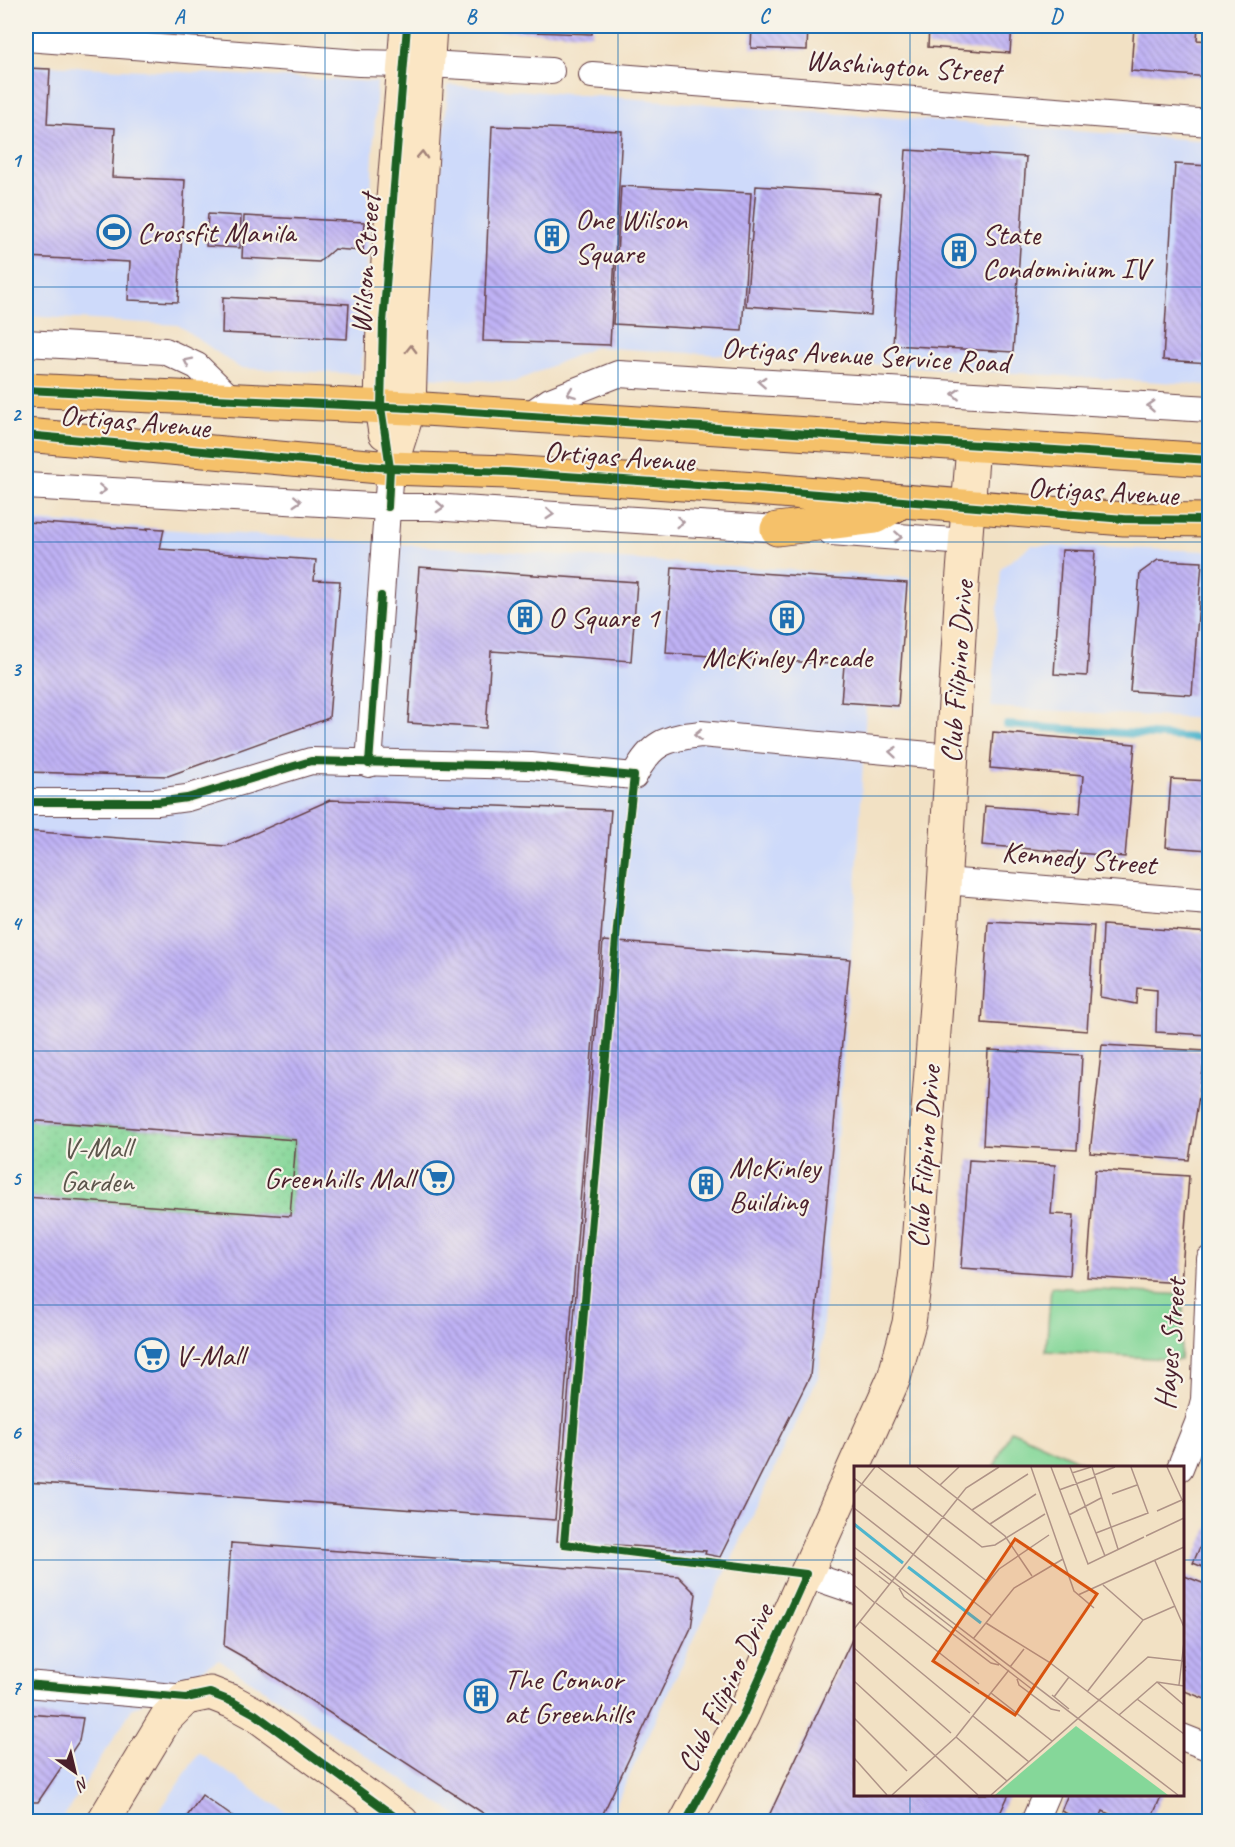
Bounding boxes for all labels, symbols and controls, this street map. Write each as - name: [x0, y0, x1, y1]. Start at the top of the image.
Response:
- text: A: [174, 4, 186, 29]
- text: B: [466, 4, 478, 29]
- text: C: [759, 4, 771, 29]
- text: D: [1050, 4, 1064, 29]
- street label: Washington Street: [804, 40, 1006, 92]
- text: 1: [12, 148, 23, 173]
- one-way arrow: [415, 150, 428, 159]
- street label: Wilson Street: [341, 189, 389, 335]
- place label: One Wilson Square: [575, 200, 688, 272]
- place label: Crossfit Manila: [137, 213, 298, 251]
- sports icon: Crossfit Manila: [96, 214, 132, 250]
- place label: State Condominium IV: [982, 215, 1154, 287]
- building icon: One Wilson Square: [534, 218, 570, 254]
- building icon: State Condominium IV: [941, 233, 977, 269]
- street label: Ortigas Avenue Service Road: [720, 328, 1014, 382]
- one-way arrow: [405, 345, 417, 354]
- one-way arrow: [184, 357, 195, 369]
- one-way arrow: [757, 376, 766, 389]
- one-way arrow: [566, 386, 577, 399]
- one-way arrow: [952, 388, 961, 401]
- street label: Ortigas Avenue: [58, 396, 214, 447]
- one-way arrow: [1147, 400, 1156, 413]
- text: 2: [12, 402, 23, 427]
- street label: Ortigas Avenue: [543, 432, 698, 480]
- street label: Ortigas Avenue: [1027, 468, 1181, 514]
- one-way arrow: [98, 483, 107, 496]
- one-way arrow: [293, 495, 302, 508]
- one-way arrow: [435, 501, 444, 514]
- one-way arrow: [545, 508, 554, 521]
- one-way arrow: [676, 516, 685, 529]
- one-way arrow: [894, 530, 903, 543]
- street label: Club Filipino Drive: [932, 577, 982, 765]
- place label: O Square 1: [548, 598, 661, 636]
- building icon: O Square 1: [507, 599, 543, 635]
- building icon: McKinley Arcade: [769, 600, 805, 636]
- place label: McKinley Arcade: [702, 638, 874, 676]
- text: 3: [12, 657, 23, 682]
- one-way arrow: [694, 729, 703, 741]
- one-way arrow: [888, 745, 897, 758]
- street label: Kennedy Street: [1001, 832, 1161, 884]
- text: 4: [12, 911, 24, 936]
- street label: Club Filipino Drive: [899, 1062, 949, 1250]
- park label: V-Mall Garden: [60, 1128, 137, 1200]
- place label: McKinley Building: [729, 1148, 823, 1220]
- place label: Greenhills Mall: [264, 1159, 419, 1197]
- supermarket icon: Greenhills Mall: [419, 1160, 455, 1196]
- text: 5: [12, 1166, 23, 1191]
- building icon: McKinley Building: [688, 1166, 724, 1202]
- street label: Hayes Street: [1145, 1274, 1195, 1411]
- place label: V-Mall: [175, 1336, 249, 1374]
- supermarket icon: V-Mall: [134, 1337, 170, 1373]
- text: 6: [11, 1420, 22, 1445]
- inset map: [854, 1466, 1184, 1796]
- street label: Club Filipino Drive: [668, 1596, 783, 1778]
- place label: The Connor at Greenhills: [504, 1660, 635, 1732]
- text: 7: [12, 1675, 23, 1700]
- building icon: The Connor at Greenhills: [463, 1678, 499, 1714]
- north arrow: [45, 1742, 105, 1802]
- text: N: [71, 1773, 93, 1796]

